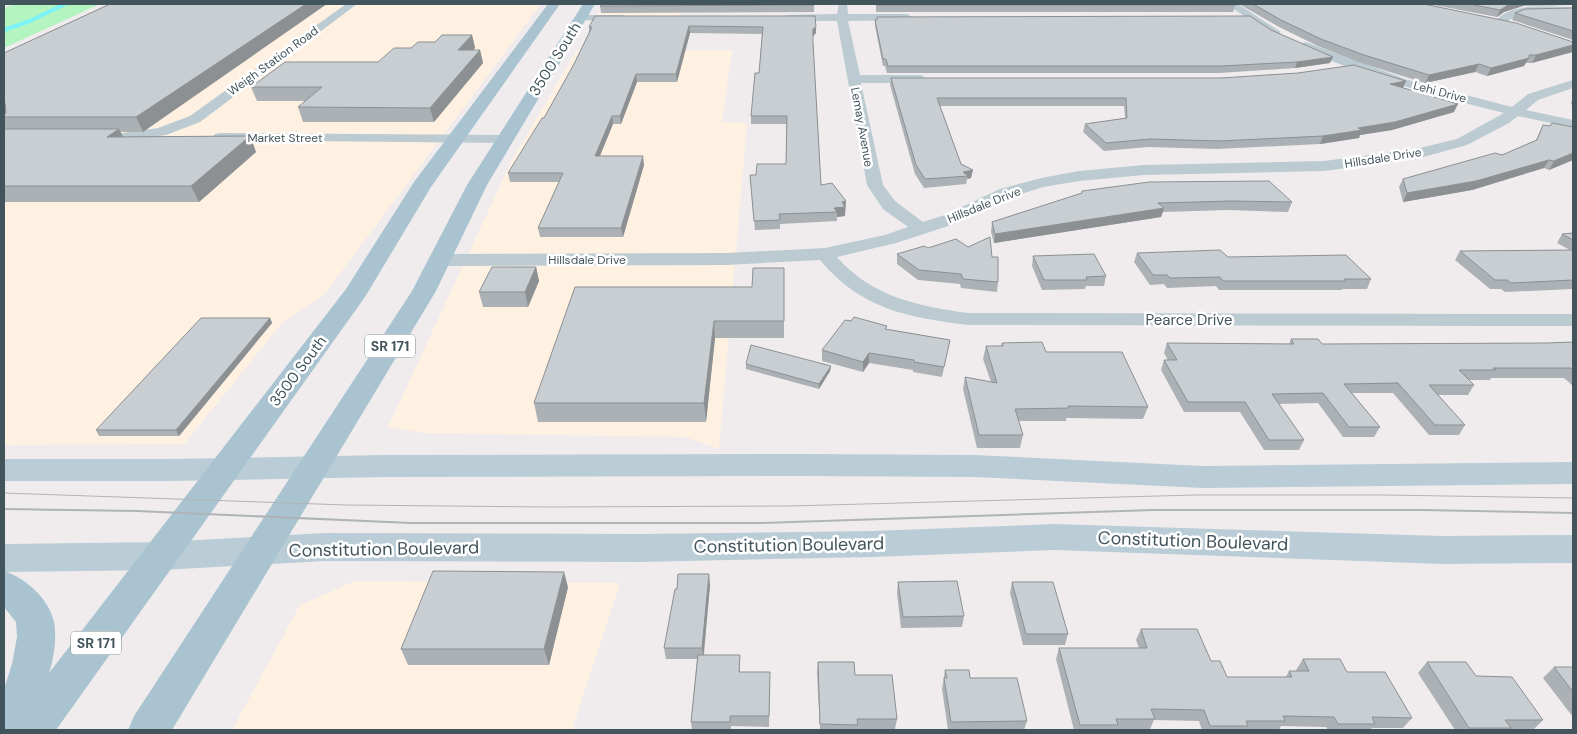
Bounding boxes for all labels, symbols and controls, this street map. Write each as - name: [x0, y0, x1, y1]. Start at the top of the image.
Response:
- street label: 3500 South: [524, 18, 586, 100]
- street label: Weigh Station Road: [225, 23, 321, 99]
- street label: Lehi Drive: [1412, 77, 1468, 107]
- street label: Lemay Avenue: [847, 86, 877, 168]
- street label: Market Street: [247, 130, 323, 146]
- street label: Hillsdale Drive: [1343, 144, 1423, 172]
- street label: Hillsdale Drive: [945, 183, 1023, 227]
- street label: Hillsdale Drive: [548, 252, 626, 268]
- street label: Pearce Drive: [1146, 310, 1232, 330]
- street label: 3500 South: [265, 332, 331, 410]
- road number: SR 171: [365, 334, 415, 358]
- street label: Constitution Boulevard: [1097, 526, 1289, 556]
- street label: Constitution Boulevard: [693, 531, 885, 559]
- street label: Constitution Boulevard: [288, 535, 480, 563]
- road number: SR 171: [71, 632, 121, 654]

